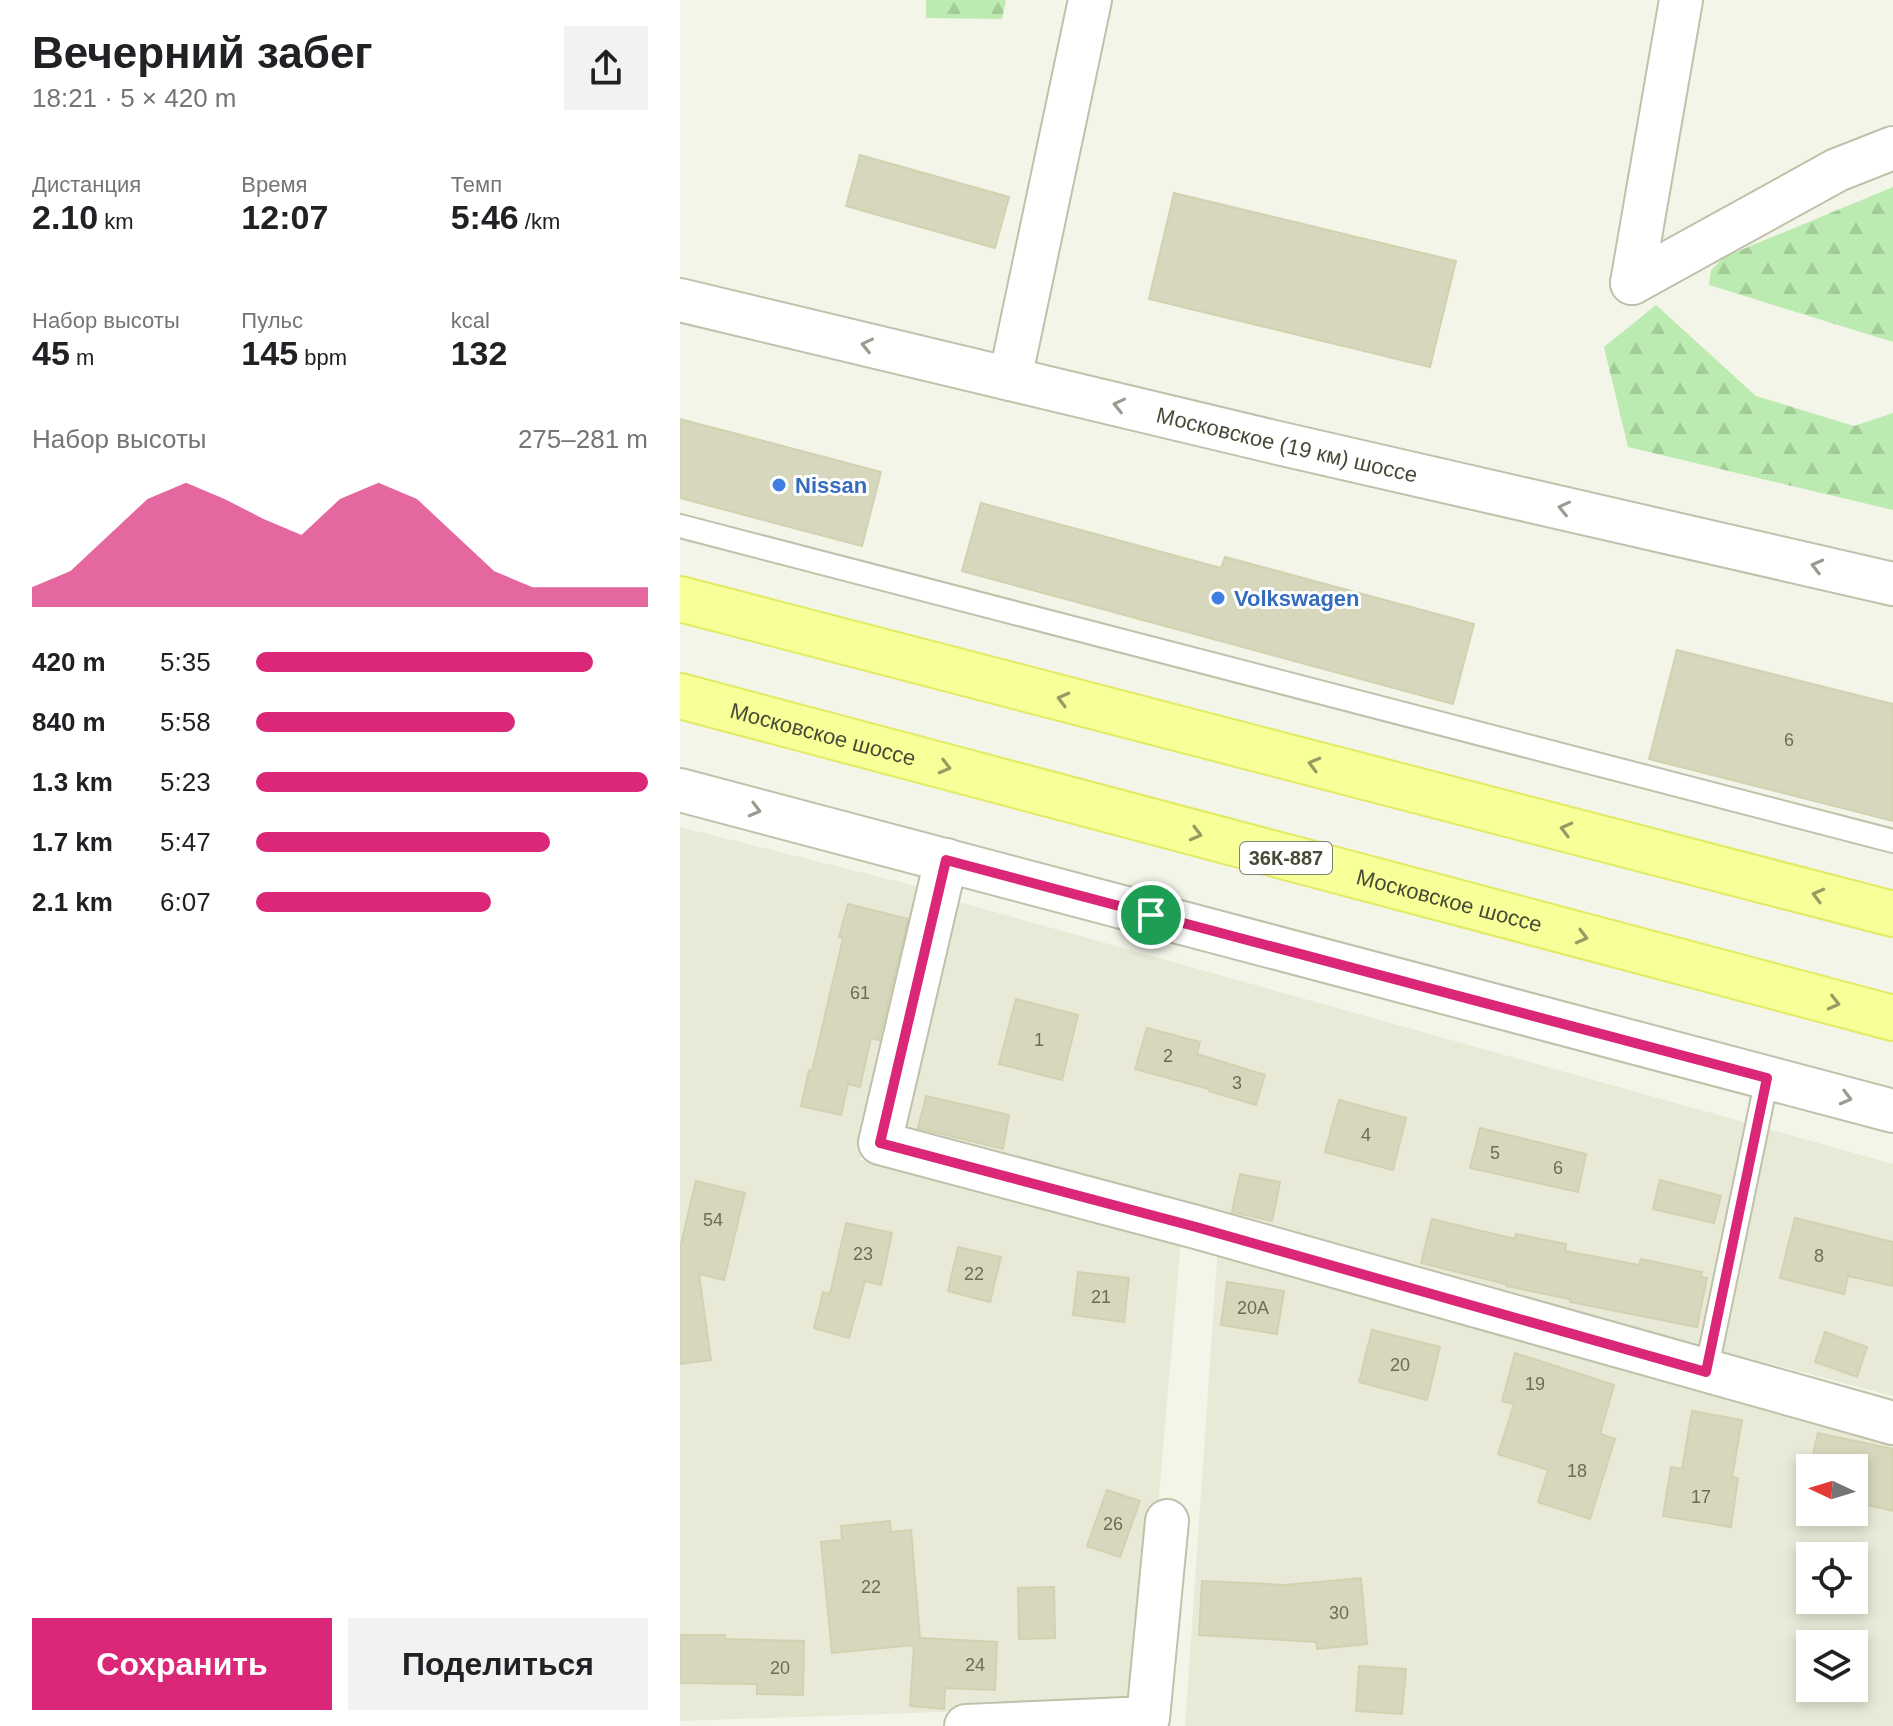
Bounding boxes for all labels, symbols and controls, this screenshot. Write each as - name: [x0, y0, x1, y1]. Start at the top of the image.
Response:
- button: share: [564, 26, 648, 110]
- text: Вечерний забег: [32, 28, 373, 77]
- text: 18:21 · 5 × 420 m: [32, 83, 237, 113]
- text: Дистанция: [32, 172, 141, 197]
- text: Время: [241, 172, 308, 197]
- text: Темп: [451, 172, 502, 197]
- text: 2.10: [32, 198, 98, 236]
- text: 12:07: [241, 198, 328, 236]
- text: 5:46: [451, 198, 519, 236]
- text: km: [98, 209, 134, 234]
- text: /km: [519, 209, 560, 234]
- text: Набор высоты: [32, 308, 180, 333]
- text: Пульс: [241, 308, 303, 333]
- text: kcal: [451, 308, 490, 333]
- text: 45: [32, 334, 70, 372]
- text: 145: [241, 334, 298, 372]
- text: 132: [451, 334, 507, 372]
- one-way arrow: [860, 337, 874, 354]
- text: m: [70, 345, 94, 370]
- text: bpm: [298, 345, 347, 370]
- one-way arrow: [1113, 398, 1127, 415]
- street label: Московское (19 км) шоссе: [1154, 402, 1420, 487]
- text: Набор высоты: [32, 424, 207, 454]
- text: 275–281 m: [518, 424, 648, 454]
- place label: Nissan: [795, 473, 867, 498]
- marker: Nissan: [770, 476, 788, 494]
- one-way arrow: [1557, 500, 1571, 517]
- one-way arrow: [1811, 558, 1825, 575]
- place label: Volkswagen: [1234, 586, 1360, 611]
- marker: Volkswagen: [1209, 589, 1227, 607]
- text: 420 m: [32, 647, 106, 677]
- text: 5:35: [160, 647, 211, 677]
- one-way arrow: [1056, 691, 1070, 708]
- street label: Московское шоссе: [728, 697, 919, 771]
- text: 840 m: [32, 707, 106, 737]
- text: 5:58: [160, 707, 211, 737]
- house number: 6: [1784, 730, 1794, 750]
- one-way arrow: [1308, 756, 1322, 773]
- one-way arrow: [937, 757, 951, 774]
- text: 1.3 km: [32, 767, 113, 797]
- text: 5:23: [160, 767, 211, 797]
- one-way arrow: [748, 801, 762, 817]
- one-way arrow: [1559, 822, 1573, 839]
- one-way arrow: [1188, 824, 1202, 841]
- text: 1.7 km: [32, 827, 113, 857]
- text: 5:47: [160, 827, 211, 857]
- road number: 36К-887: [1240, 842, 1332, 874]
- street label: Московское шоссе: [1354, 864, 1545, 937]
- pin: [1117, 881, 1185, 949]
- text: 2.1 km: [32, 887, 113, 917]
- text: 6:07: [160, 887, 211, 917]
- one-way arrow: [1811, 887, 1825, 904]
- icon: arrive: [1129, 893, 1173, 937]
- one-way arrow: [1575, 927, 1589, 944]
- house number: 61: [850, 983, 870, 1003]
- one-way arrow: [1826, 994, 1840, 1011]
- house number: 1: [1034, 1030, 1044, 1050]
- house number: 2: [1163, 1046, 1173, 1066]
- house number: 3: [1232, 1073, 1242, 1093]
- one-way arrow: [1838, 1089, 1852, 1106]
- house number: 4: [1361, 1125, 1371, 1145]
- house number: 5: [1490, 1143, 1500, 1163]
- house number: 6: [1553, 1158, 1563, 1178]
- house number: 54: [703, 1210, 723, 1230]
- house number: 23: [853, 1244, 873, 1264]
- house number: 8: [1814, 1246, 1824, 1266]
- house number: 22: [964, 1264, 984, 1284]
- house number: 21: [1091, 1287, 1111, 1307]
- house number: 20А: [1237, 1298, 1269, 1318]
- house number: 20: [1390, 1355, 1410, 1375]
- house number: 19: [1525, 1374, 1545, 1394]
- north arrow: [1796, 1454, 1868, 1526]
- map controls: [1796, 1454, 1868, 1702]
- house number: 18: [1567, 1461, 1587, 1481]
- house number: 17: [1691, 1487, 1711, 1507]
- house number: 26: [1103, 1514, 1123, 1534]
- button: locate: [1796, 1542, 1868, 1614]
- house number: 22: [861, 1577, 881, 1597]
- house number: 30: [1329, 1603, 1349, 1623]
- button: Сохранить: [32, 1618, 332, 1710]
- button: Поделиться: [348, 1618, 648, 1710]
- button: layers: [1796, 1630, 1868, 1702]
- house number: 24: [965, 1655, 985, 1675]
- house number: 20: [770, 1658, 790, 1678]

